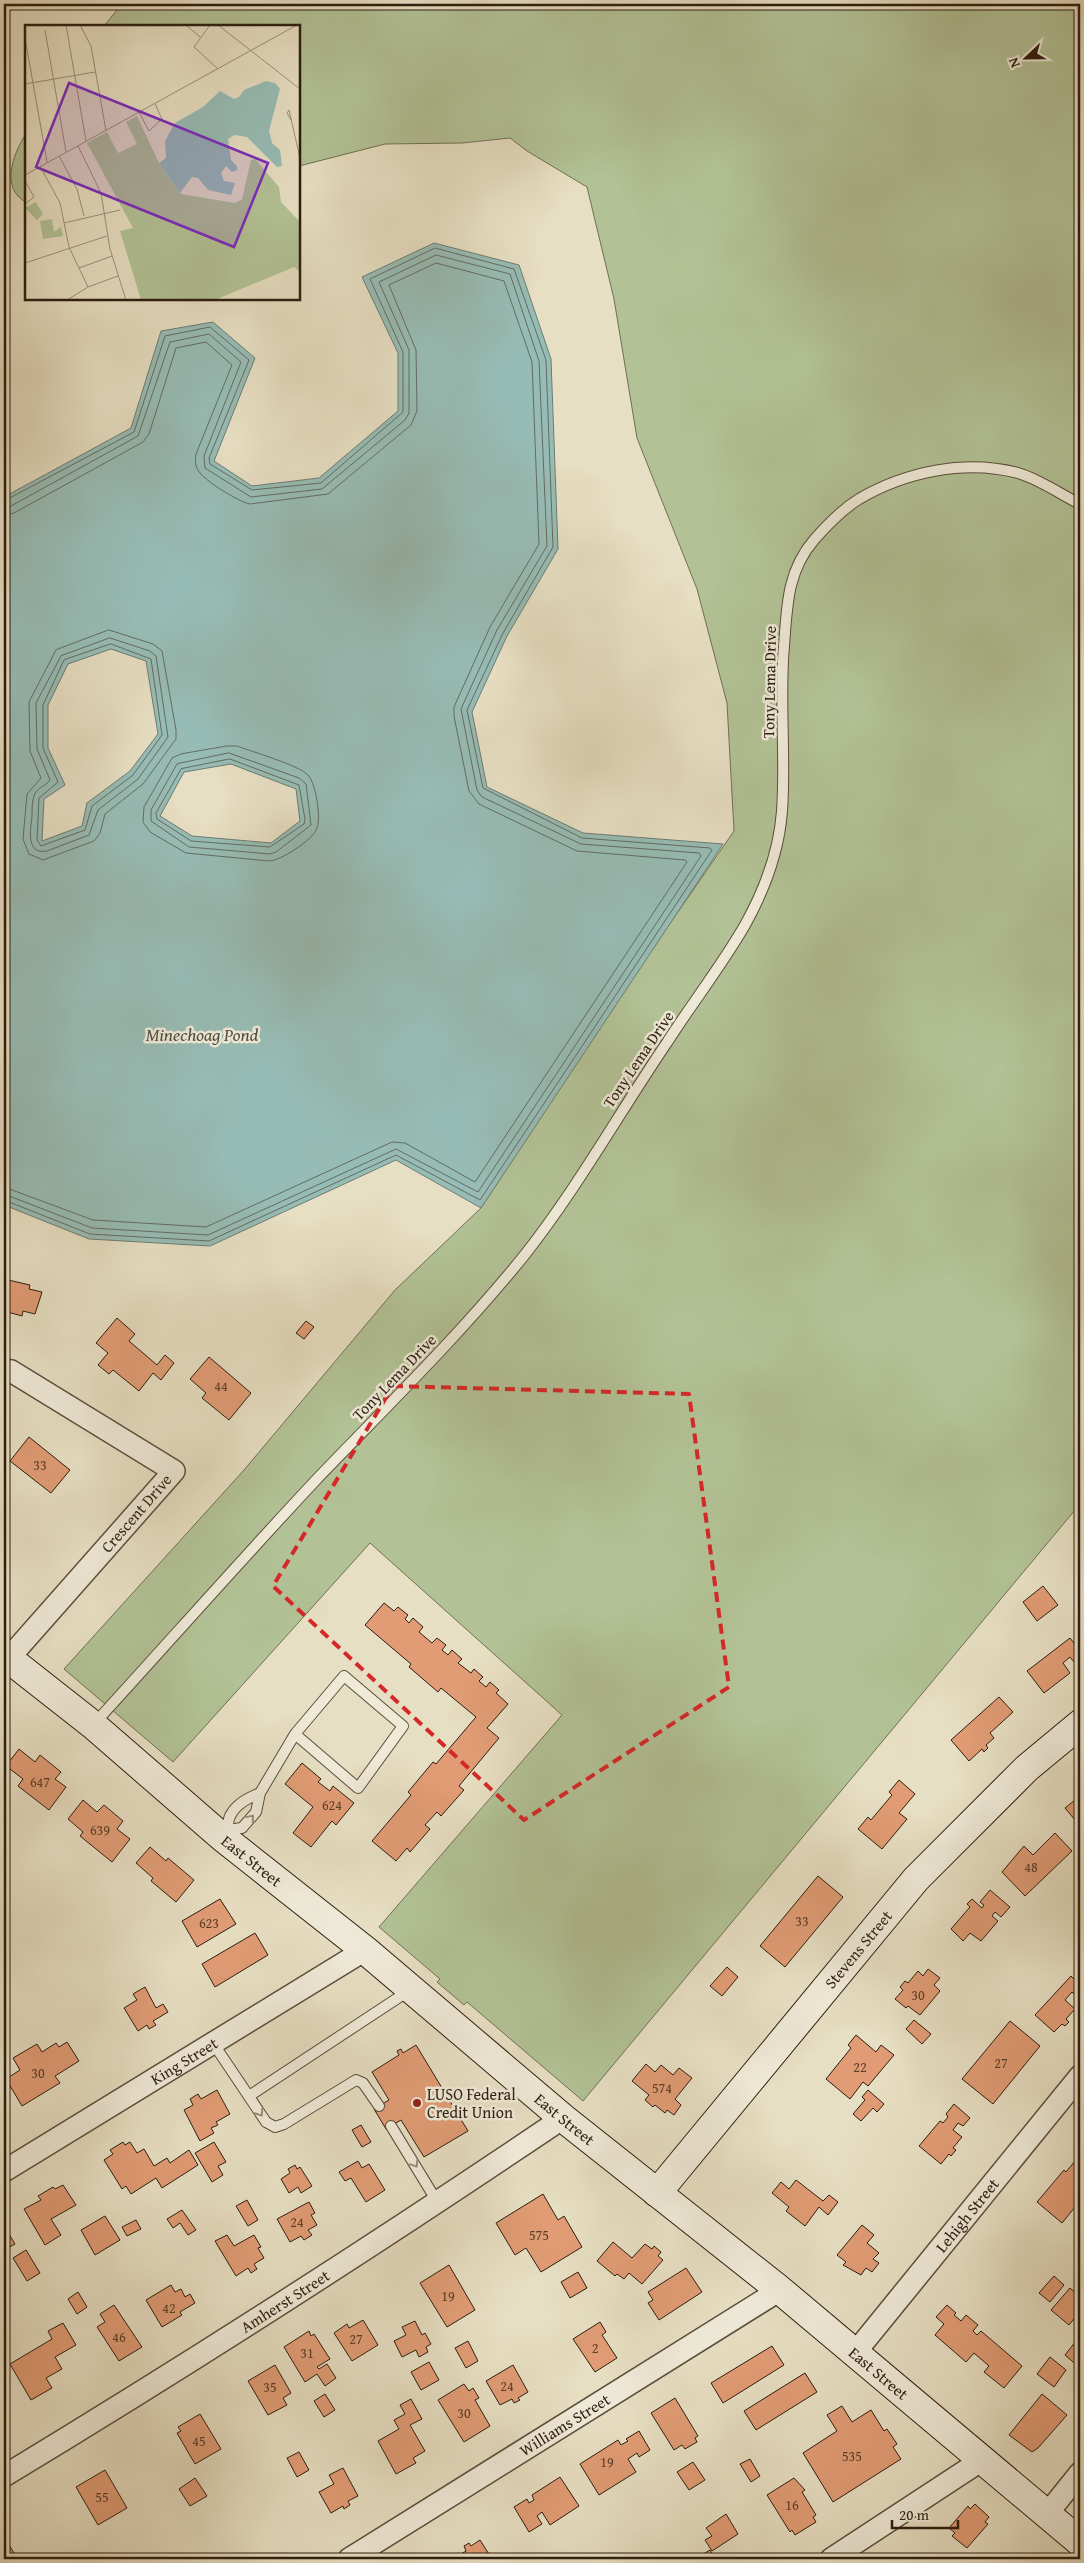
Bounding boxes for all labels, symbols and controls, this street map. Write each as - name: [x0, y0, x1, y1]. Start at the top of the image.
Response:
- inset map: [25, 25, 300, 300]
- north arrow: [1002, 32, 1052, 82]
- text: N: [1003, 54, 1025, 71]
- street label: Tony Lema Drive: [756, 626, 782, 738]
- street label: Tony Lema Drive: [597, 1006, 679, 1112]
- water label: Minechoag Pond: [146, 1021, 259, 1048]
- street label: Tony Lema Drive: [346, 1328, 442, 1426]
- house number: 44: [214, 1376, 228, 1396]
- house number: 33: [33, 1455, 47, 1475]
- street label: Crescent Drive: [95, 1468, 177, 1558]
- house number: 647: [30, 1772, 50, 1792]
- house number: 624: [322, 1795, 342, 1815]
- one-way arrow: [245, 1815, 253, 1824]
- house number: 639: [90, 1820, 110, 1840]
- street label: East Street: [216, 1829, 288, 1892]
- house number: 48: [1024, 1857, 1038, 1877]
- street label: Stevens Street: [818, 1904, 898, 1994]
- house number: 33: [795, 1911, 809, 1931]
- house number: 623: [199, 1913, 219, 1933]
- house number: 30: [911, 1985, 925, 2005]
- street label: King Street: [146, 2031, 222, 2091]
- house number: 27: [994, 2053, 1008, 2073]
- house number: 22: [853, 2057, 867, 2077]
- house number: 30: [31, 2063, 45, 2083]
- house number: 574: [652, 2078, 672, 2098]
- place label: LUSO Federal Credit Union: [427, 2082, 516, 2124]
- street label: East Street: [529, 2087, 600, 2151]
- marker: LUSO Federal Credit Union: [411, 2097, 423, 2109]
- one-way arrow: [253, 2108, 263, 2117]
- one-way arrow: [408, 2159, 418, 2168]
- street label: Lehigh Street: [929, 2172, 1005, 2258]
- house number: 24: [290, 2212, 304, 2232]
- house number: 575: [529, 2225, 549, 2245]
- street label: Amherst Street: [236, 2263, 335, 2339]
- house number: 19: [441, 2286, 455, 2306]
- house number: 42: [162, 2298, 176, 2318]
- house number: 46: [112, 2327, 126, 2347]
- house number: 27: [349, 2329, 363, 2349]
- house number: 2: [592, 2338, 598, 2358]
- street label: East Street: [844, 2341, 914, 2406]
- house number: 31: [300, 2343, 314, 2363]
- house number: 24: [500, 2376, 514, 2396]
- house number: 35: [263, 2377, 277, 2397]
- street label: Williams Street: [515, 2387, 615, 2462]
- house number: 30: [457, 2403, 471, 2423]
- house number: 45: [192, 2431, 206, 2451]
- house number: 535: [842, 2446, 862, 2466]
- house number: 19: [600, 2452, 614, 2472]
- house number: 55: [95, 2487, 109, 2507]
- house number: 16: [785, 2495, 799, 2515]
- scale bar: [892, 2498, 958, 2530]
- text: 20 m: [899, 2504, 930, 2525]

